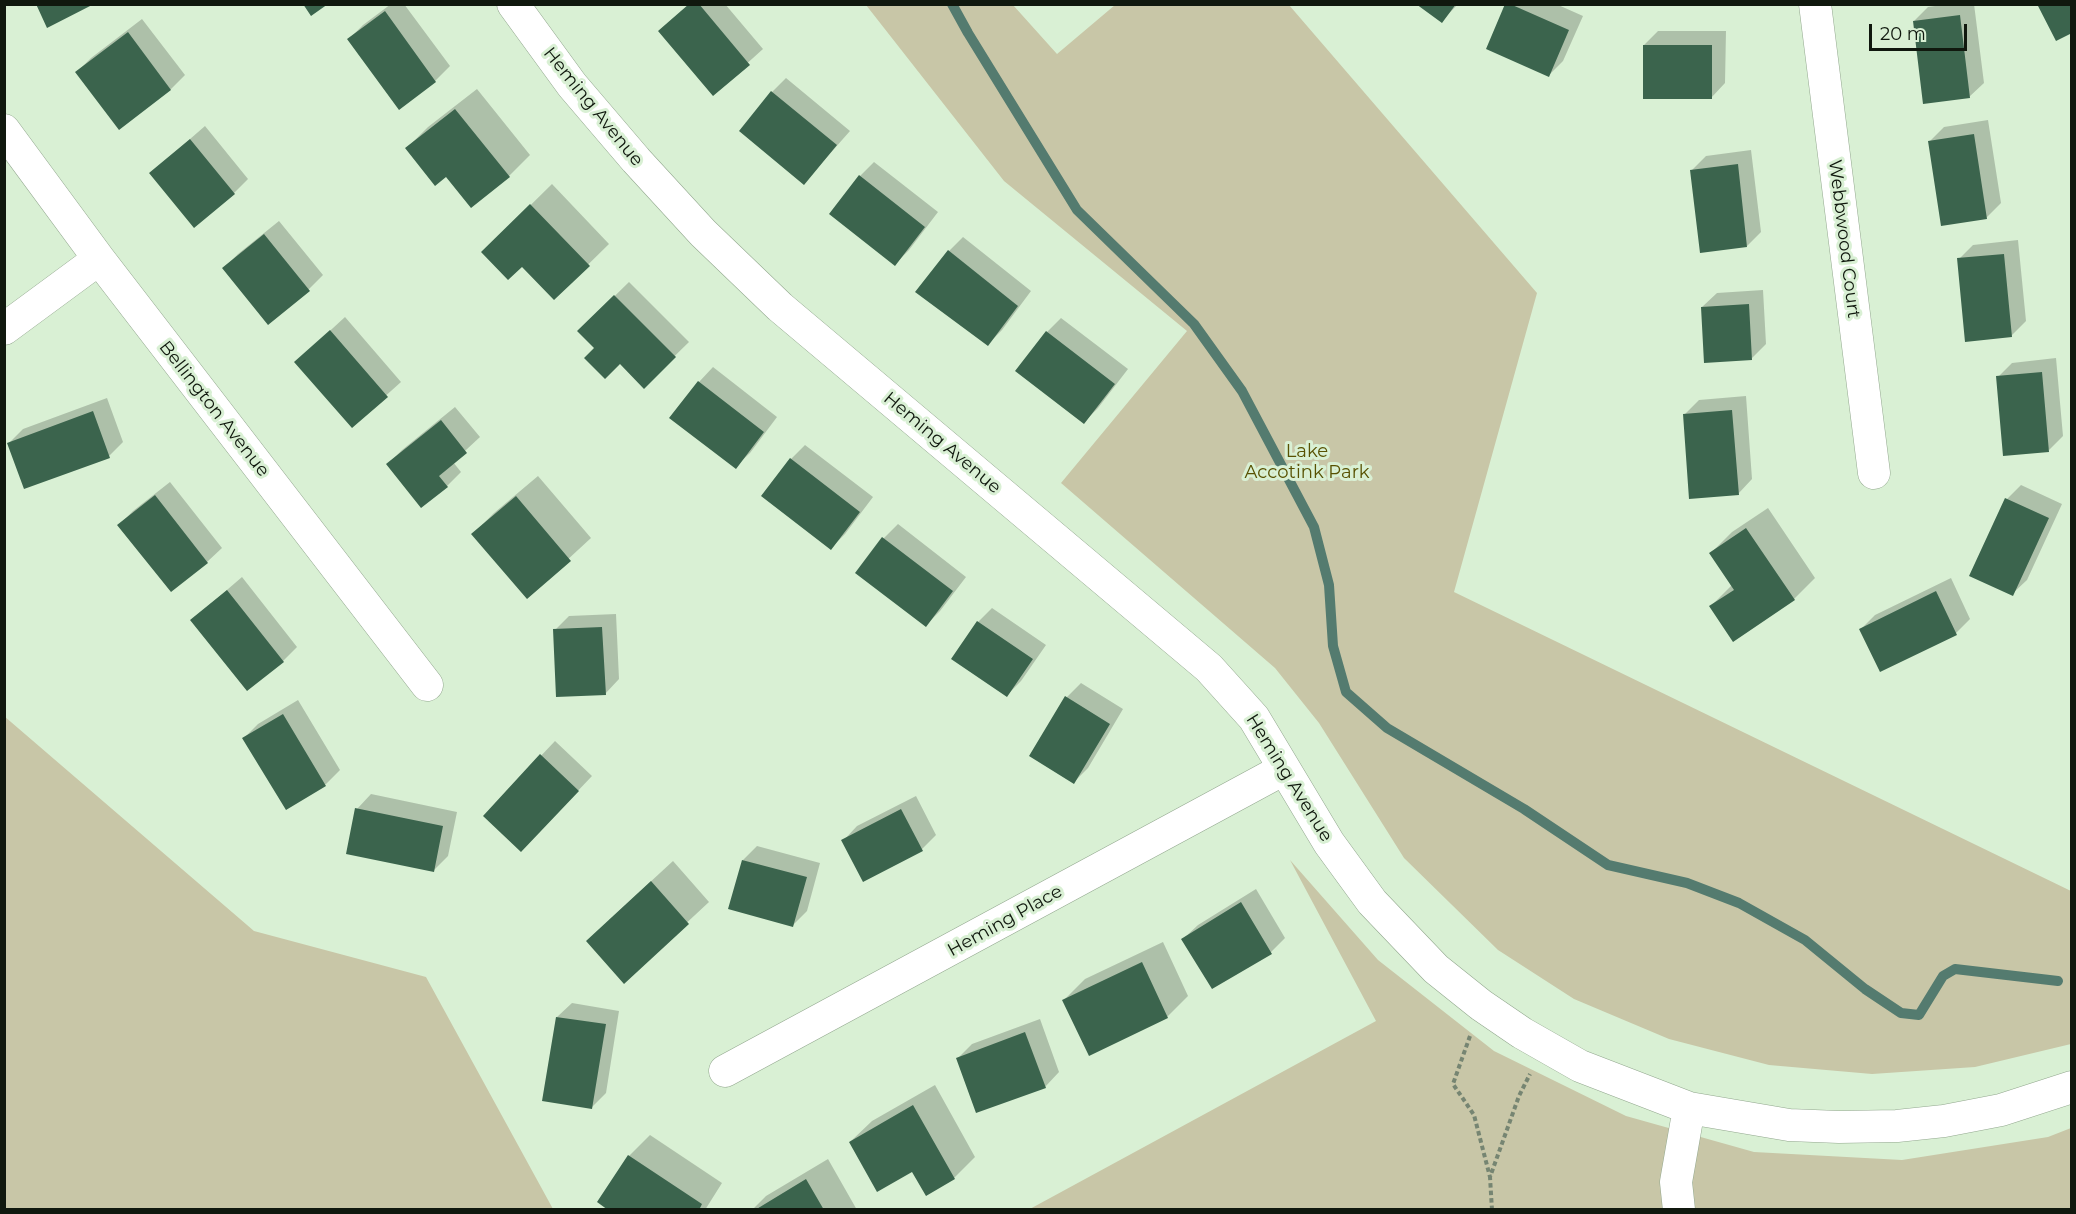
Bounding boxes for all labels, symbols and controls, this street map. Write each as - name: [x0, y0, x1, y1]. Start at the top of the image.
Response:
- scale bar: [1872, 12, 1970, 50]
- text: 20 m: [1880, 23, 1926, 45]
- street label: Heming Avenue: [538, 43, 648, 171]
- street label: Webbwood Court: [1824, 158, 1864, 320]
- street label: Bellington Avenue: [154, 337, 274, 481]
- street label: Heming Avenue: [879, 388, 1005, 498]
- park label: Lake Accotink Park: [1245, 441, 1369, 484]
- street label: Heming Avenue: [1241, 710, 1337, 846]
- street label: Heming Place: [944, 881, 1066, 961]

